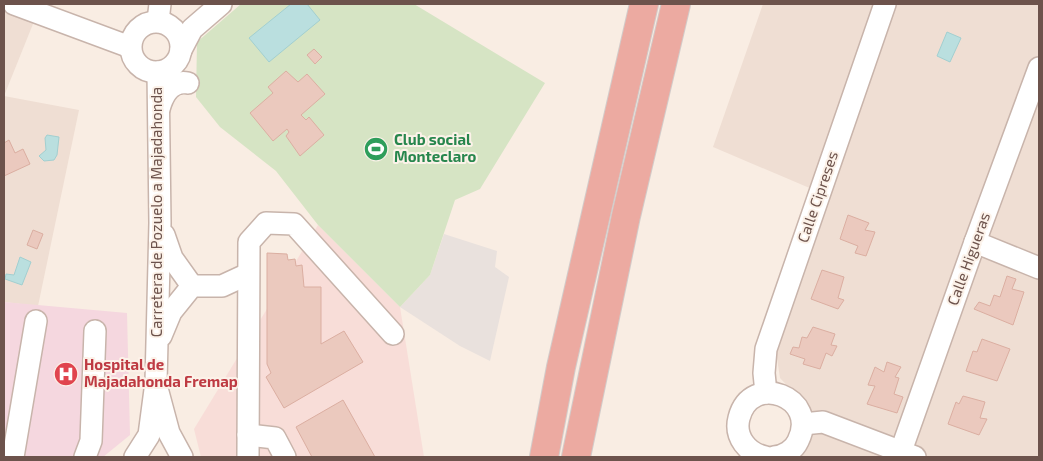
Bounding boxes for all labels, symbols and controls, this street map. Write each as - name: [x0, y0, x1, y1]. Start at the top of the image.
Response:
- street label: Carretera de Pozuelo a Majadahonda: [147, 87, 166, 337]
- place label: Club social Monteclaro: [394, 130, 477, 165]
- sports icon: Club social Monteclaro: [363, 136, 389, 162]
- street label: Calle Cipreses: [793, 149, 841, 245]
- street label: Calle Higueras: [943, 210, 993, 308]
- place label: Hospital de Majadahonda Fremap: [84, 355, 238, 390]
- hospital icon: Hospital de Majadahonda Fremap: [53, 361, 79, 387]

